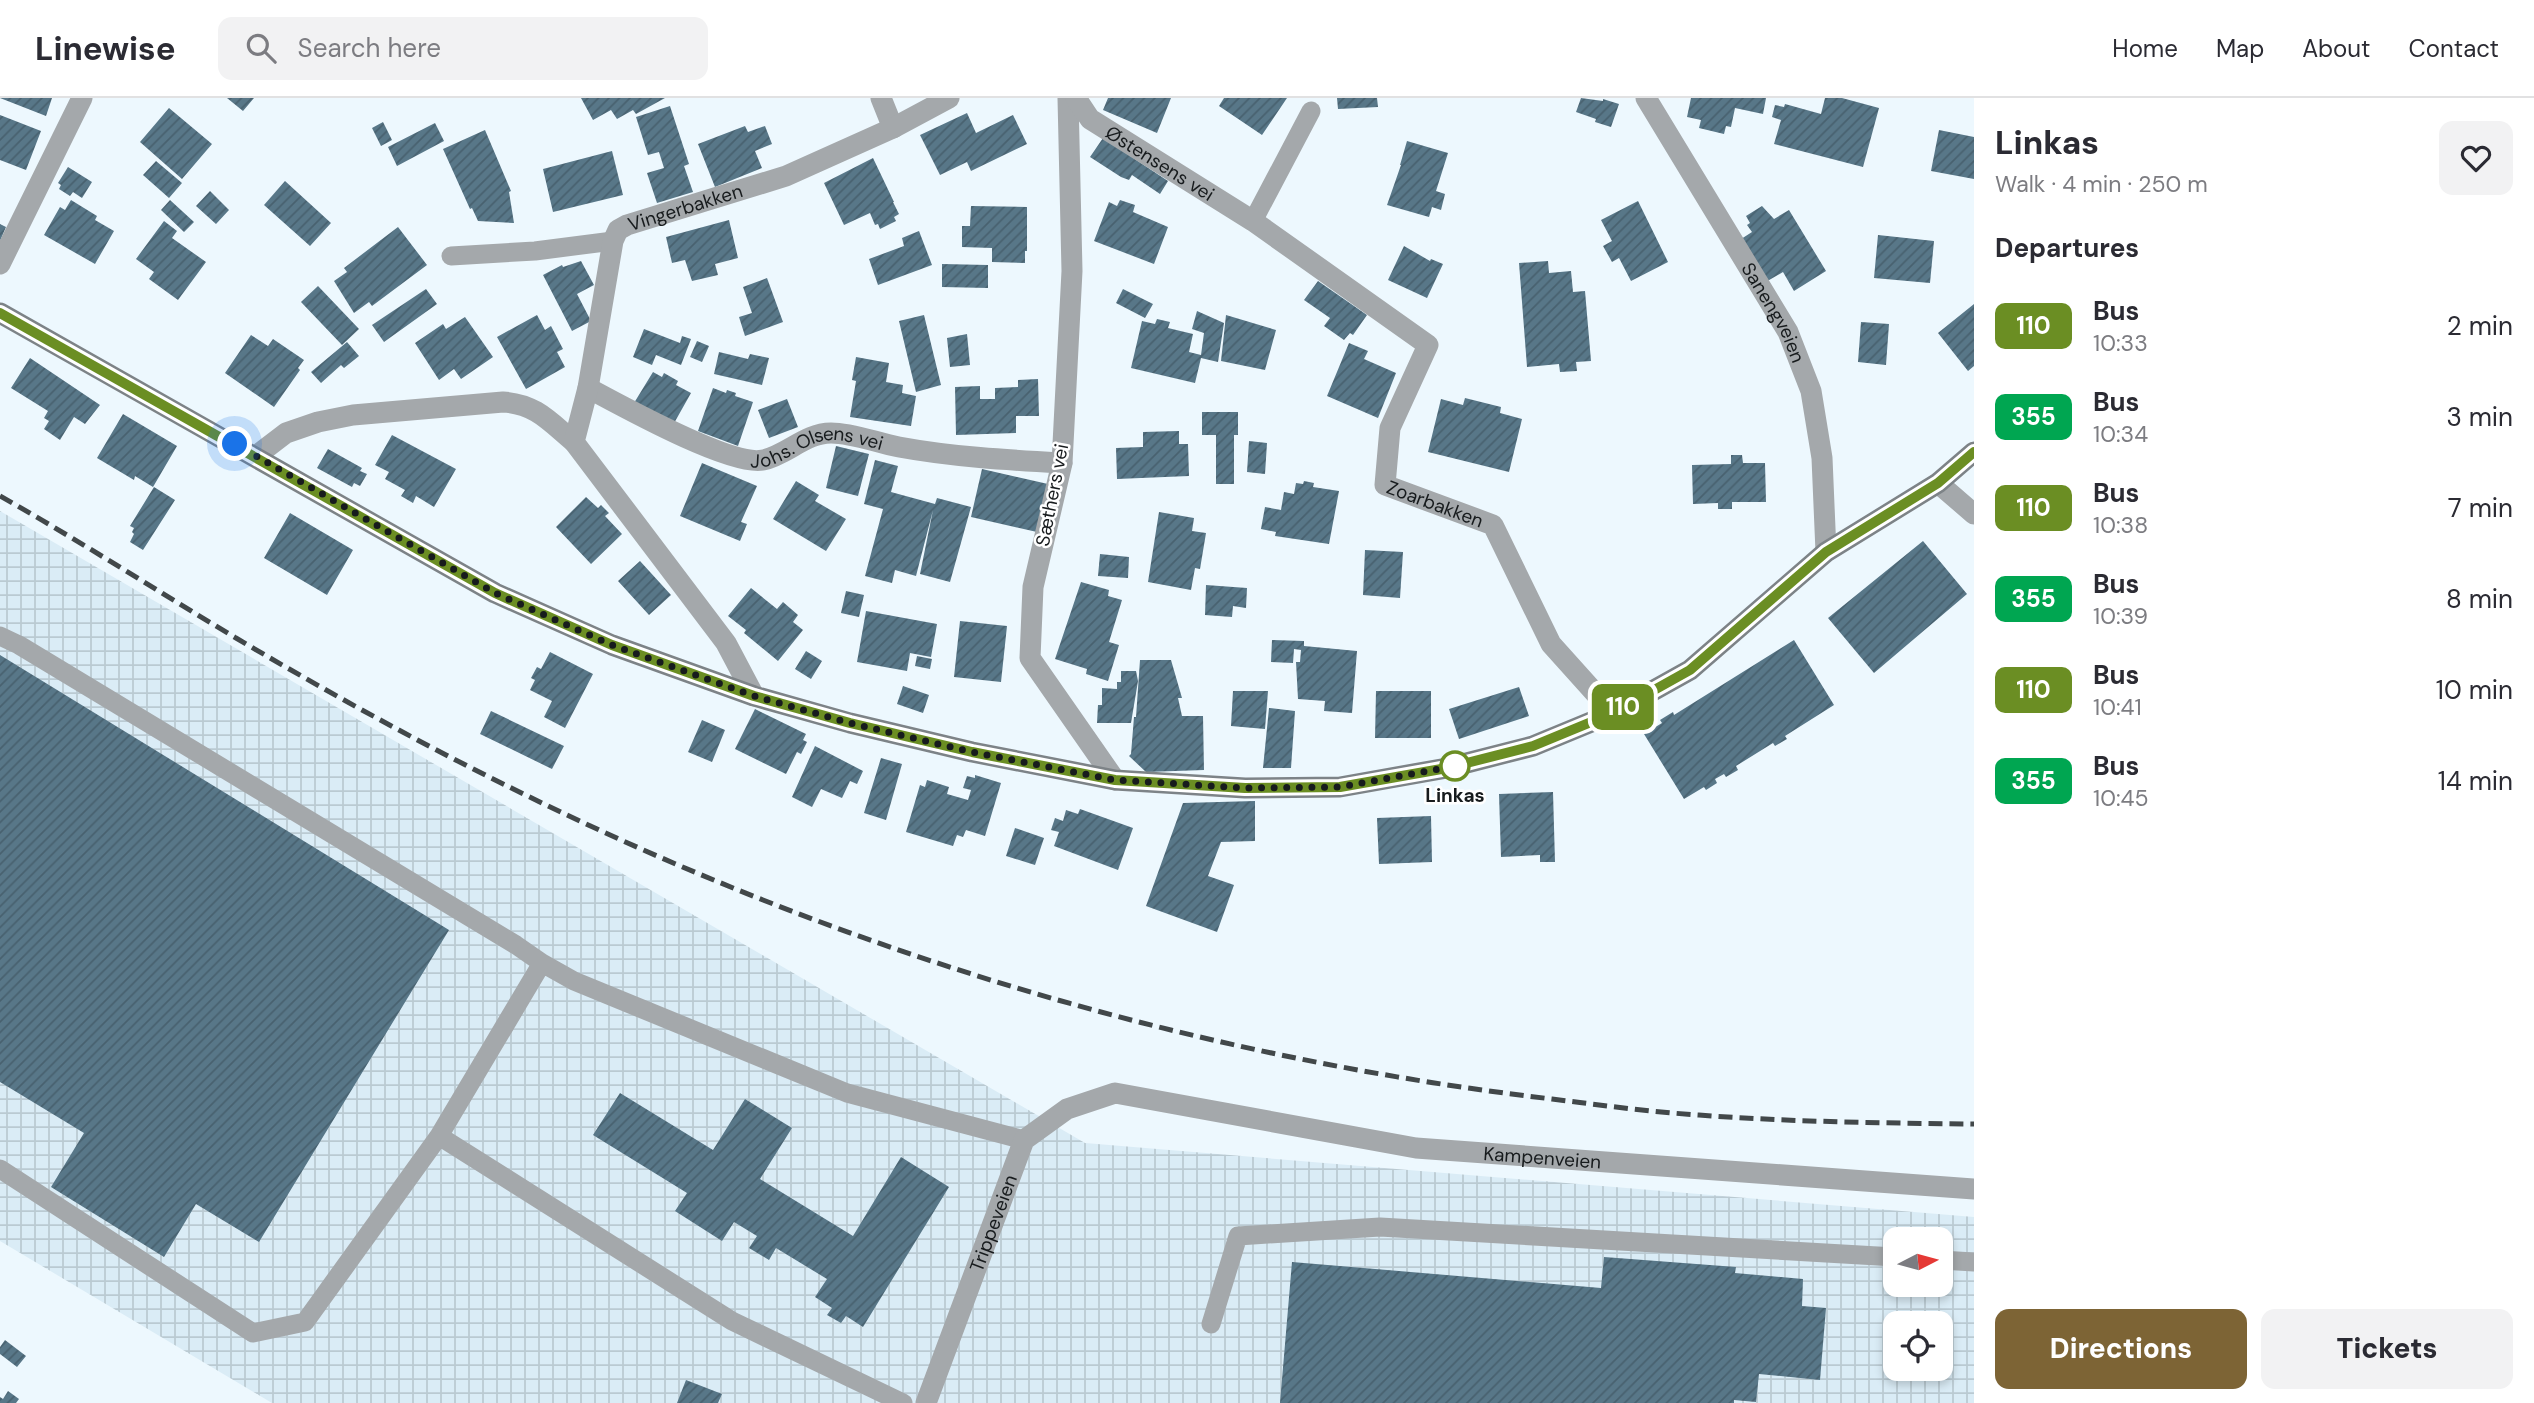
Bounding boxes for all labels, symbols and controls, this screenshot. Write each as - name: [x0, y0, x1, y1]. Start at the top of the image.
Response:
- search box: [218, 17, 708, 80]
- text: Linewise: [35, 27, 176, 70]
- icon: search: [242, 29, 280, 67]
- text: Search here: [298, 31, 441, 65]
- text: Home: [2112, 33, 2178, 64]
- text: Map: [2216, 33, 2264, 64]
- text: About: [2302, 33, 2371, 64]
- text: Contact: [2409, 33, 2499, 64]
- street label: Østensens vei: [1101, 120, 1219, 206]
- text: Linkas: [1995, 121, 2099, 164]
- button: heart: [2439, 121, 2513, 195]
- text: Walk · 4 min · 250 m: [1995, 169, 2208, 199]
- street label: Vingerbakken: [625, 178, 745, 237]
- text: Departures: [1995, 231, 2139, 265]
- street label: Sanengveien: [1736, 258, 1811, 366]
- text: Bus: [2093, 294, 2139, 328]
- text: 2 min: [2447, 309, 2513, 343]
- text: 110: [2016, 310, 2051, 341]
- text: 10:33: [2093, 328, 2148, 358]
- text: Bus: [2093, 385, 2139, 419]
- text: 3 min: [2446, 400, 2513, 434]
- text: 355: [2011, 401, 2056, 432]
- text: 10:34: [2093, 419, 2148, 449]
- street label: Johs. Olsens vei: [750, 420, 886, 473]
- your location: [217, 426, 252, 461]
- street label: Sæthers vei: [1030, 442, 1074, 548]
- street label: Zoarbakken: [1383, 474, 1487, 533]
- text: Bus: [2093, 476, 2139, 510]
- text: 7 min: [2448, 491, 2513, 525]
- text: 110: [2016, 492, 2051, 523]
- text: 10:38: [2093, 510, 2148, 540]
- text: Bus: [2093, 567, 2139, 601]
- text: 8 min: [2446, 582, 2513, 616]
- text: 355: [2011, 583, 2056, 614]
- text: 10:39: [2093, 601, 2148, 631]
- text: Bus: [2093, 658, 2139, 692]
- text: 10 min: [2436, 673, 2513, 707]
- text: 110: [2016, 674, 2051, 705]
- line badge: 110: [1583, 684, 1663, 730]
- text: 110: [1606, 691, 1640, 722]
- text: 10:41: [2093, 692, 2142, 722]
- text: Bus: [2093, 749, 2139, 783]
- marker: Linkas: [1440, 751, 1470, 781]
- text: 14 min: [2438, 764, 2513, 798]
- text: 355: [2011, 765, 2056, 796]
- place label: Linkas: [1425, 783, 1485, 808]
- text: 10:45: [2093, 783, 2149, 813]
- street label: Kampenveien: [1483, 1140, 1602, 1174]
- street label: Trippeveien: [964, 1171, 1023, 1275]
- north arrow: [1883, 1227, 1953, 1297]
- map controls: [1883, 1227, 1953, 1381]
- button: Directions: [1995, 1309, 2247, 1389]
- button: Tickets: [2261, 1309, 2513, 1389]
- button: locate: [1883, 1311, 1953, 1381]

